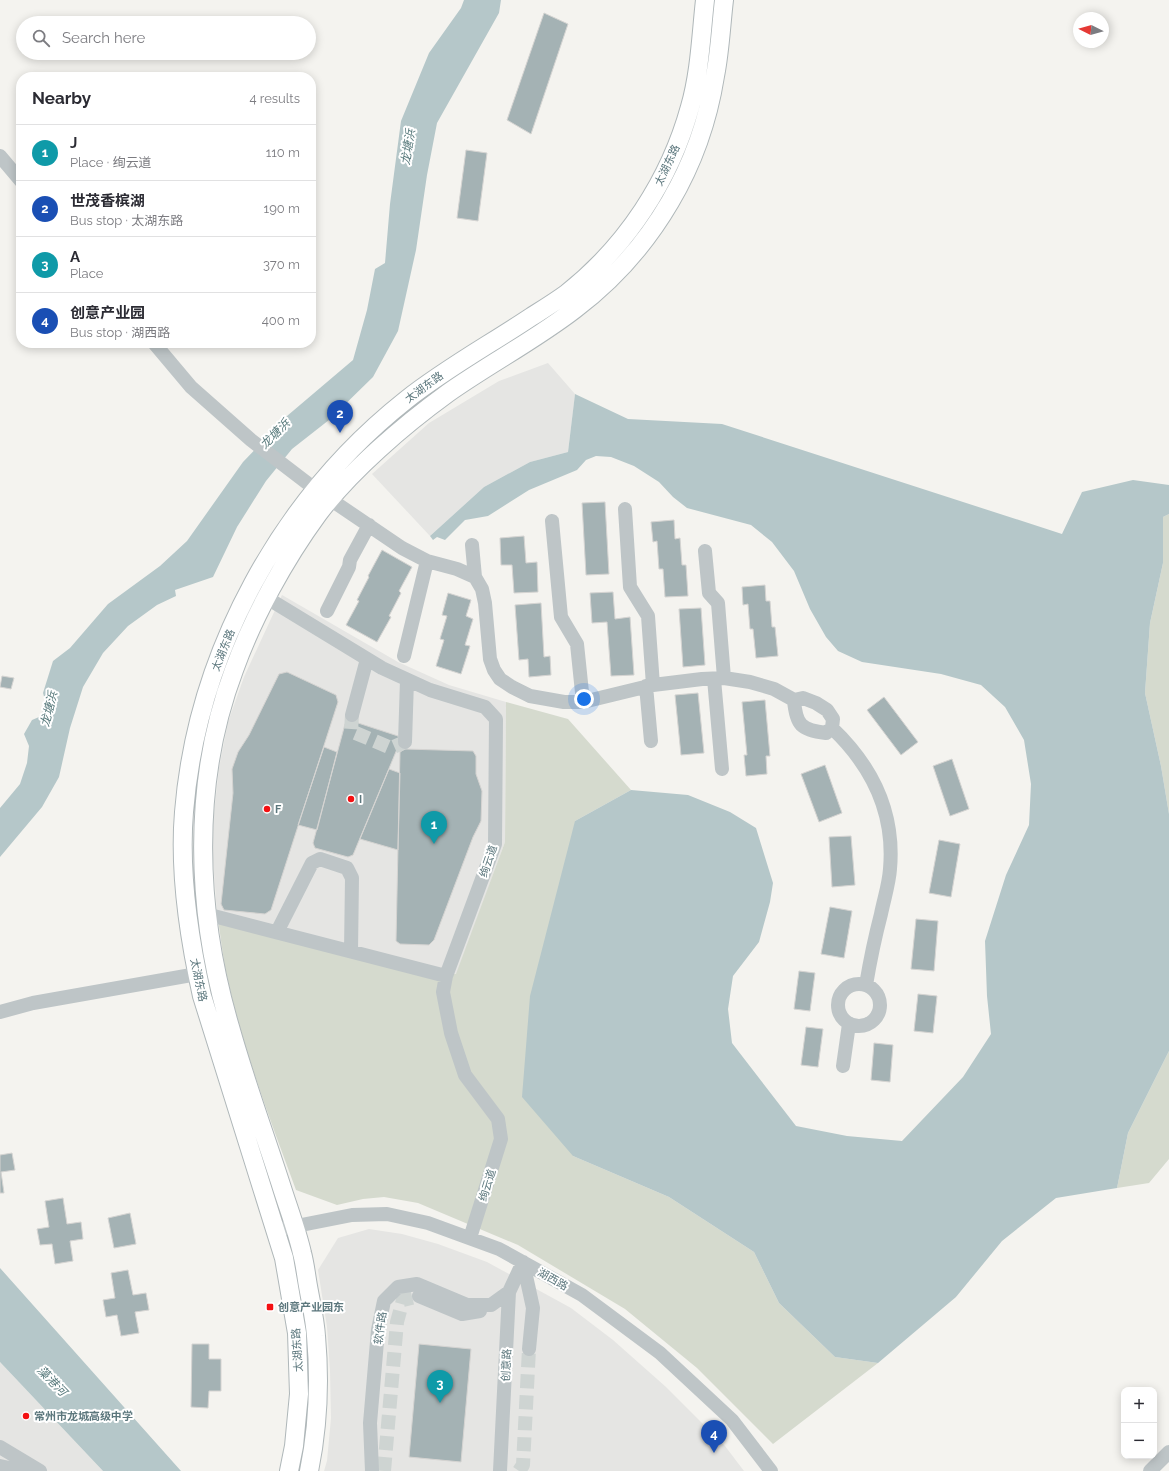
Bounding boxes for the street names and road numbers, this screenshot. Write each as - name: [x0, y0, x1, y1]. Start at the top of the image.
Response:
- street label: 太湖东路: [652, 143, 683, 188]
- street label: 太湖东路: [403, 369, 446, 406]
- street label: 太湖东路: [209, 627, 238, 673]
- street label: 绚云道: [477, 843, 500, 879]
- street label: 太湖东路: [188, 957, 209, 1003]
- street label: 绚云道: [476, 1167, 499, 1203]
- street label: 湖西路: [535, 1266, 570, 1293]
- street label: 软件路: [372, 1311, 389, 1345]
- street label: 太湖东路: [289, 1328, 306, 1372]
- street label: 创意路: [499, 1348, 514, 1382]

